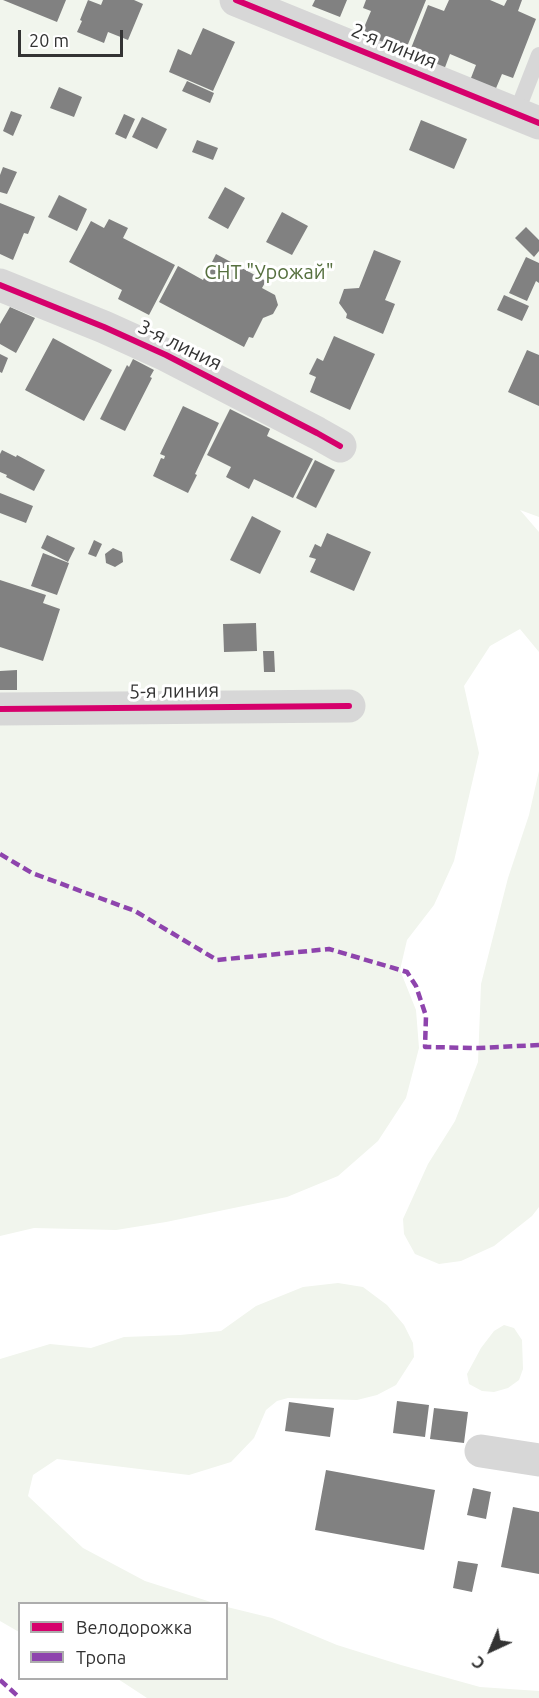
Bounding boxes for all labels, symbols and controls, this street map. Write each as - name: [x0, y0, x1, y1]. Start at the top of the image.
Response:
- scale bar: [21, 18, 126, 56]
- street label: 2-я линия: [348, 18, 440, 74]
- text: 20 m: [29, 30, 69, 50]
- park label: СНТ "Урожай": [204, 260, 334, 284]
- street label: 3-я линия: [134, 314, 226, 376]
- street label: 5-я линия: [129, 678, 219, 704]
- legend: [18, 1602, 228, 1680]
- text: Велодорожка: [76, 1617, 192, 1637]
- north arrow: [461, 1620, 521, 1680]
- text: Тропа: [76, 1647, 126, 1667]
- text: С: [469, 1653, 488, 1673]

